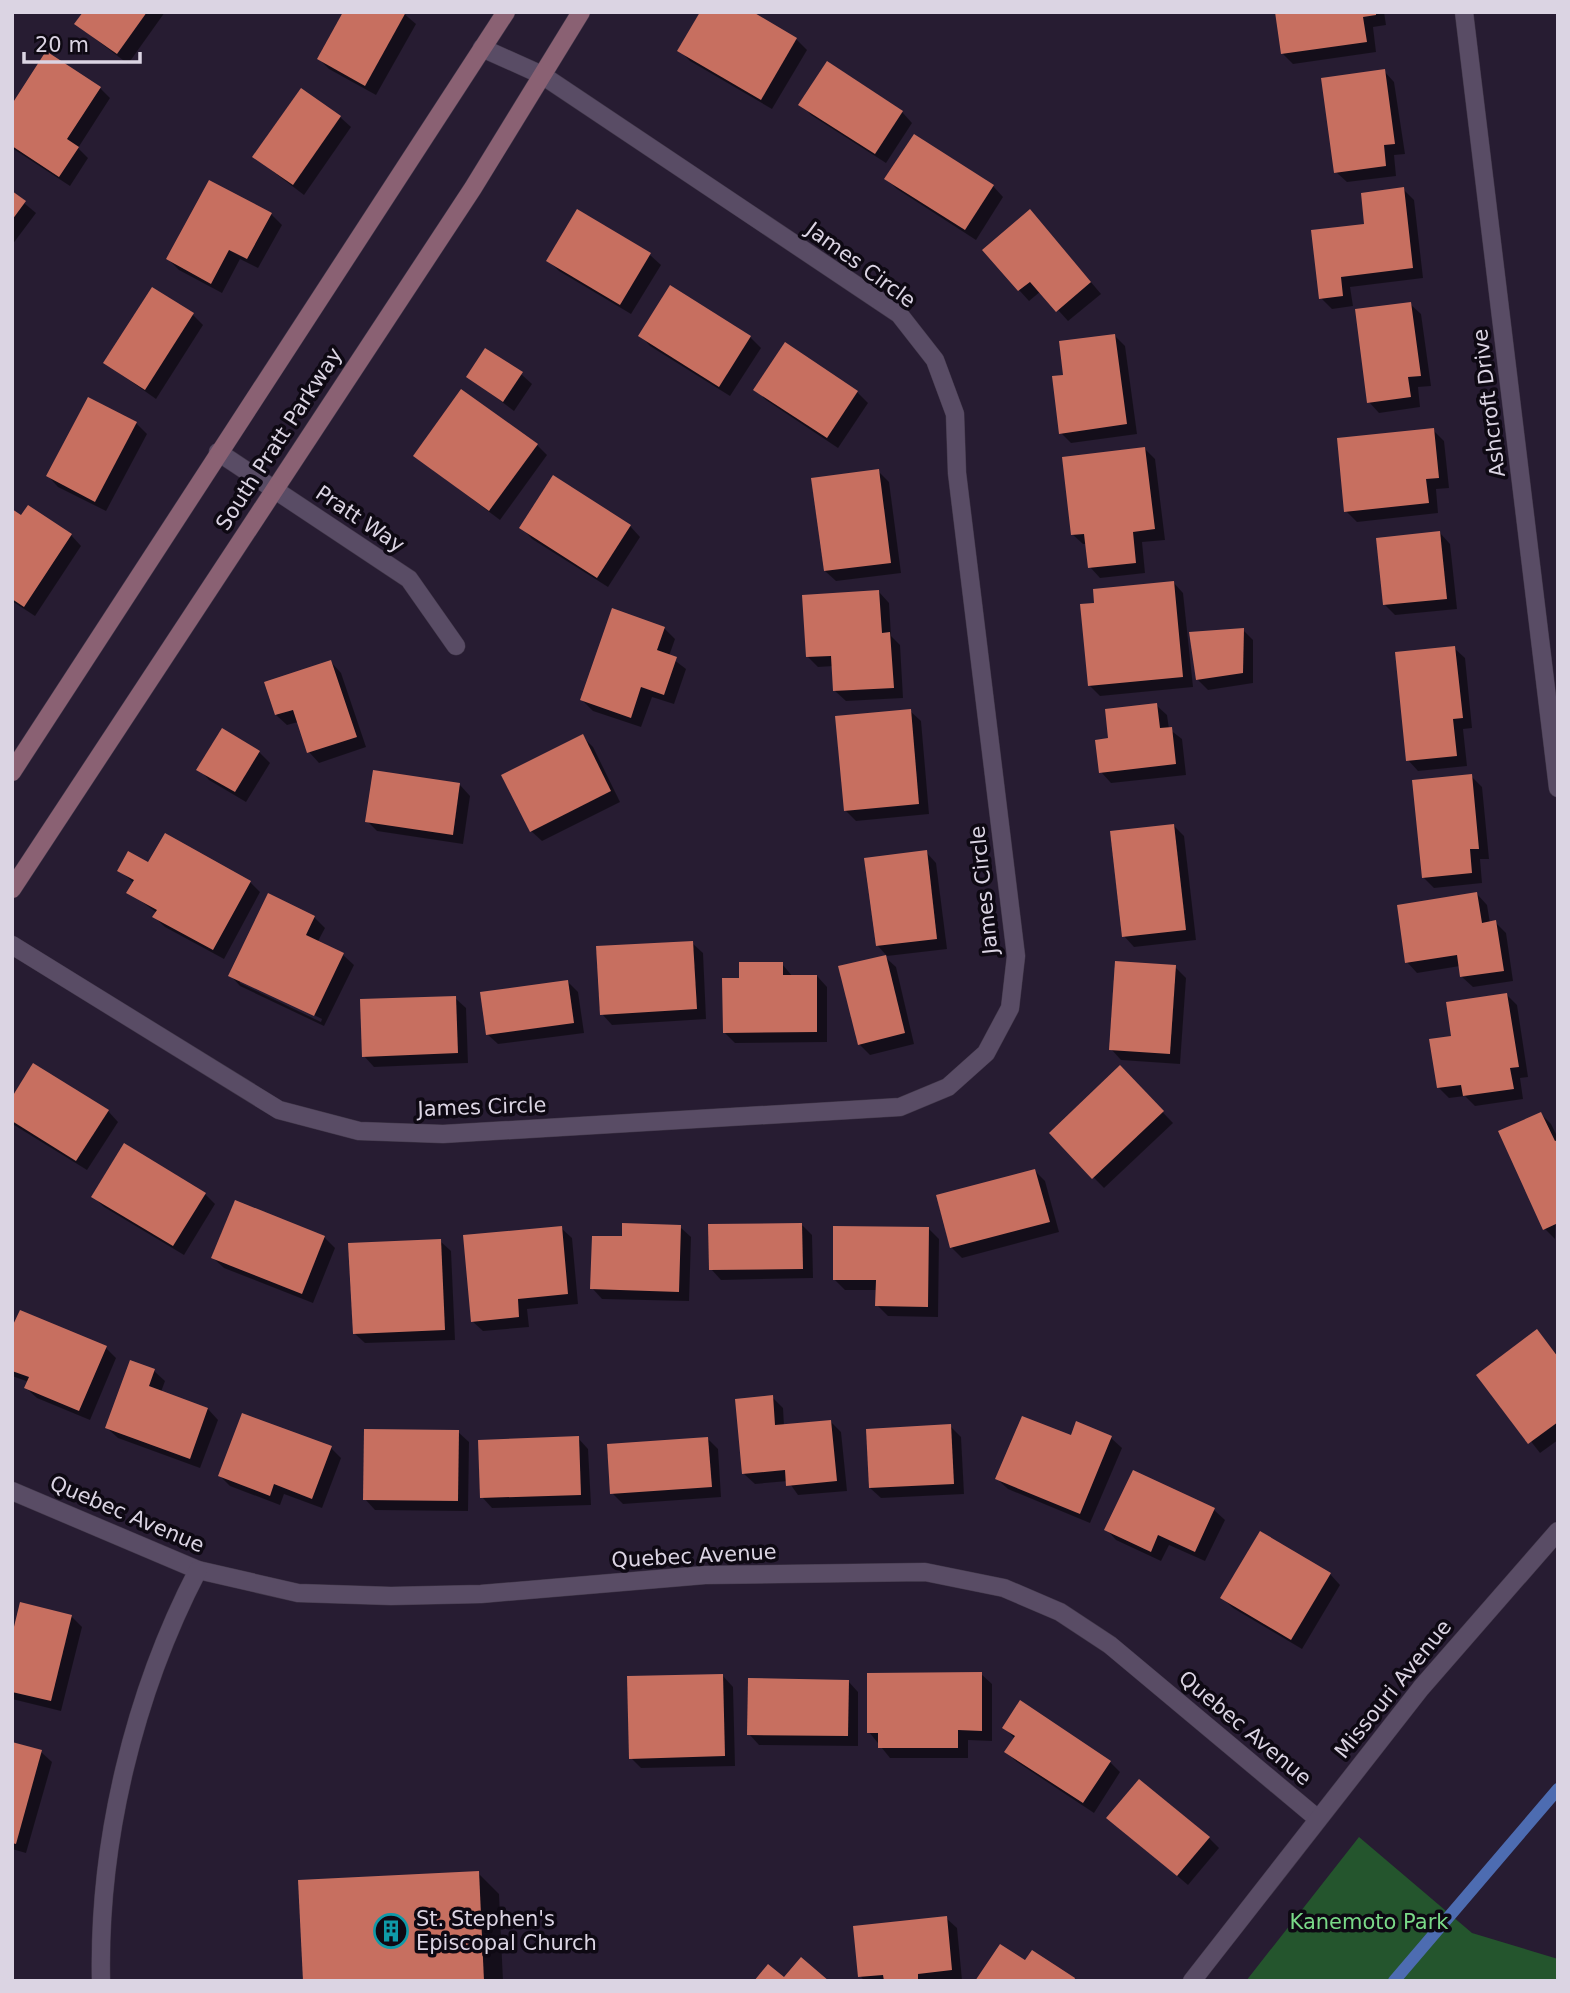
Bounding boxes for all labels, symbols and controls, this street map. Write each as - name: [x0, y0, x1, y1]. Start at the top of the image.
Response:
- scale bar: [24, 21, 140, 65]
- text: 20 m: [35, 33, 89, 57]
- street label: James Circle: [800, 216, 920, 313]
- street label: Ashcroft Drive: [1468, 328, 1510, 478]
- street label: South Pratt Parkway: [211, 343, 347, 535]
- street label: Pratt Way: [311, 481, 409, 557]
- street label: James Circle: [965, 825, 1003, 957]
- street label: James Circle: [415, 1093, 547, 1121]
- street label: Quebec Avenue: [46, 1471, 208, 1557]
- street label: Quebec Avenue: [611, 1540, 777, 1572]
- street label: Missouri Avenue: [1330, 1615, 1456, 1763]
- street label: Quebec Avenue: [1174, 1666, 1316, 1790]
- place label: St. Stephen's Episcopal Church: [416, 1907, 597, 1955]
- park label: Kanemoto Park: [1290, 1910, 1449, 1934]
- building icon: St. Stephen's Episcopal Church: [372, 1912, 410, 1950]

